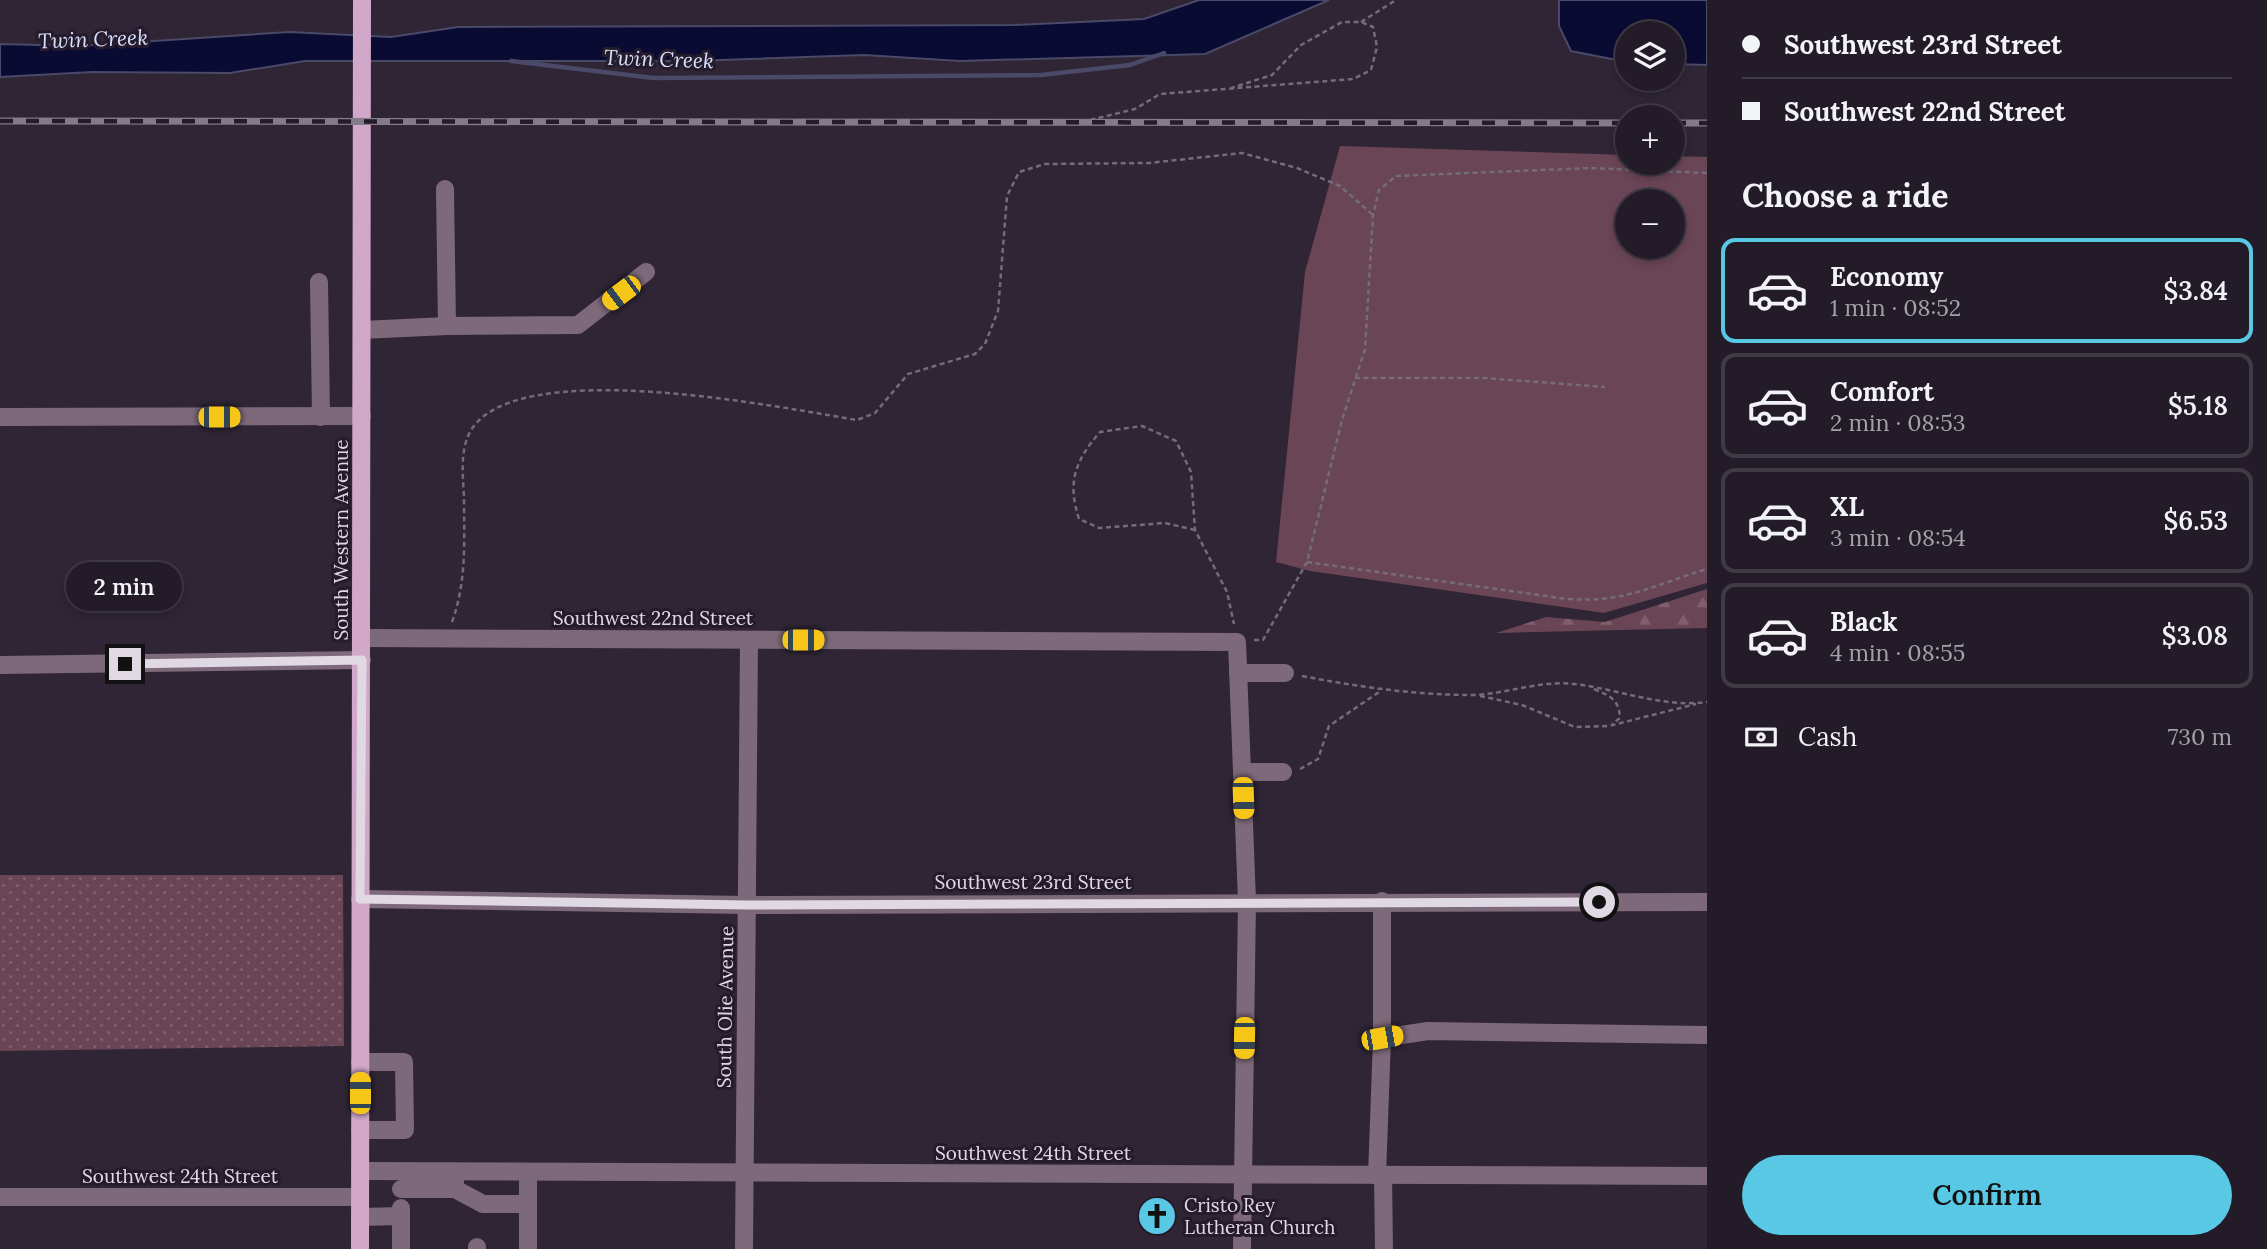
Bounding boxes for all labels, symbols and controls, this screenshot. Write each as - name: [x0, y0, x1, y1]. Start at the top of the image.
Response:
- map controls: [1615, 21, 1685, 259]
- button: layers: [1615, 21, 1685, 91]
- water label: Twin Creek: [37, 24, 149, 54]
- text: Southwest 23rd Street: [1784, 28, 2062, 61]
- water label: Twin Creek: [603, 44, 715, 74]
- text: Southwest 22nd Street: [1784, 95, 2065, 128]
- button: +: [1615, 105, 1685, 175]
- text: Choose a ride: [1742, 175, 1949, 216]
- button: −: [1615, 189, 1685, 259]
- icon: car: [1746, 259, 1809, 322]
- text: Economy: [1830, 260, 1943, 293]
- car: [598, 272, 645, 314]
- text: $3.84: [2164, 274, 2228, 307]
- text: 1 min · 08:52: [1830, 293, 1961, 322]
- icon: car: [1746, 374, 1809, 437]
- text: Comfort: [1830, 375, 1934, 408]
- text: $5.18: [2168, 389, 2228, 422]
- car: [199, 407, 241, 428]
- text: 2 min · 08:53: [1830, 408, 1966, 437]
- street label: South Western Avenue: [329, 439, 353, 641]
- icon: car: [1746, 489, 1809, 552]
- text: XL: [1830, 490, 1864, 523]
- text: $6.53: [2163, 504, 2228, 537]
- text: 3 min · 08:54: [1830, 523, 1966, 552]
- callout: 2 min: [67, 562, 183, 612]
- text: 2 min: [94, 572, 154, 601]
- icon: car: [1746, 604, 1809, 667]
- text: Black: [1830, 605, 1898, 638]
- street label: Southwest 22nd Street: [553, 606, 754, 630]
- text: $3.08: [2162, 619, 2228, 652]
- car: [783, 630, 825, 651]
- text: 4 min · 08:55: [1830, 638, 1965, 667]
- route end: [109, 648, 141, 680]
- icon: cash: [1742, 718, 1780, 756]
- text: Cash: [1798, 720, 1857, 753]
- text: 730 m: [2168, 722, 2232, 751]
- car: [1232, 777, 1255, 819]
- street label: Southwest 23rd Street: [934, 870, 1132, 894]
- route start: [1583, 886, 1615, 918]
- street label: South Olie Avenue: [712, 926, 738, 1088]
- car: [1234, 1017, 1255, 1059]
- car: [1360, 1024, 1405, 1052]
- car: [350, 1072, 371, 1114]
- street label: Southwest 24th Street: [935, 1141, 1132, 1165]
- button: Confirm: [1742, 1155, 2232, 1235]
- street label: Southwest 24th Street: [82, 1164, 279, 1188]
- place label: Cristo Rey Lutheran Church: [1184, 1193, 1335, 1239]
- church icon: Cristo Rey Lutheran Church: [1136, 1195, 1178, 1237]

